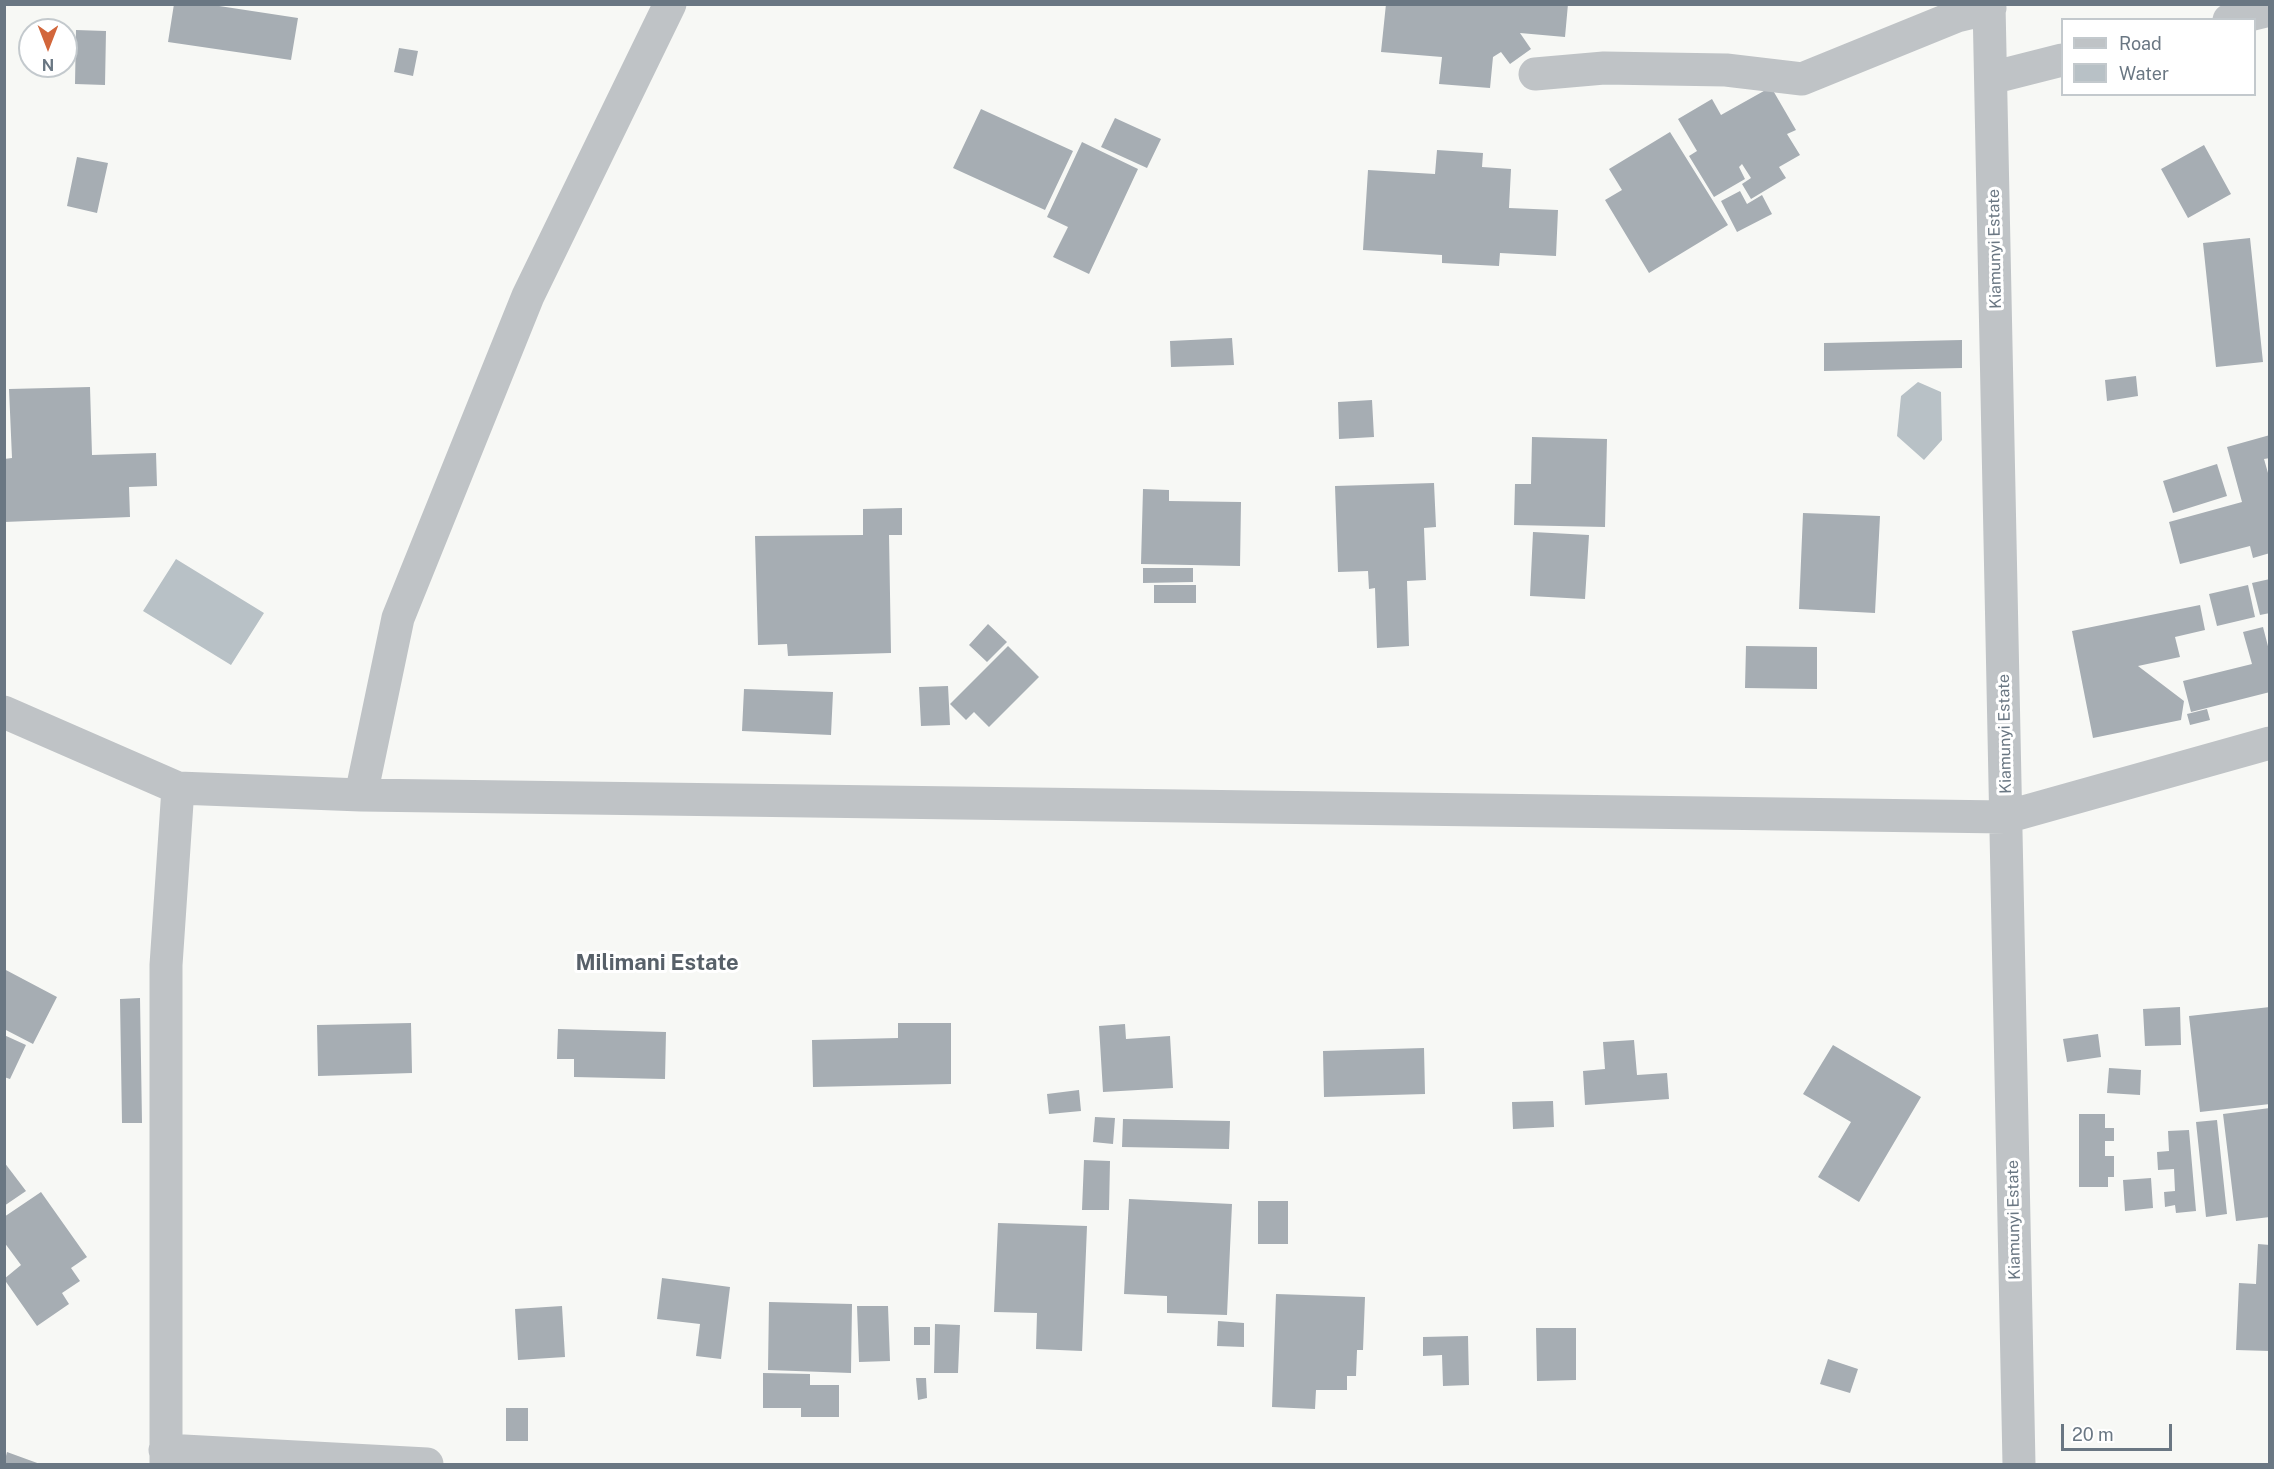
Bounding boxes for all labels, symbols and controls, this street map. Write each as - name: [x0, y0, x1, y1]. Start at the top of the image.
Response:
- north arrow: [18, 18, 78, 78]
- legend: [2061, 18, 2256, 96]
- text: Road: [2119, 33, 2162, 54]
- text: N: [42, 55, 54, 74]
- text: Water: [2119, 63, 2169, 84]
- street label: Kiamunyi Estate: [1984, 189, 2006, 309]
- street label: Kiamunyi Estate: [1994, 674, 2016, 794]
- district label: Milimani Estate: [575, 950, 739, 976]
- street label: Kiamunyi Estate: [2003, 1160, 2025, 1280]
- scale bar: [2064, 1412, 2175, 1450]
- text: 20 m: [2072, 1424, 2114, 1445]

